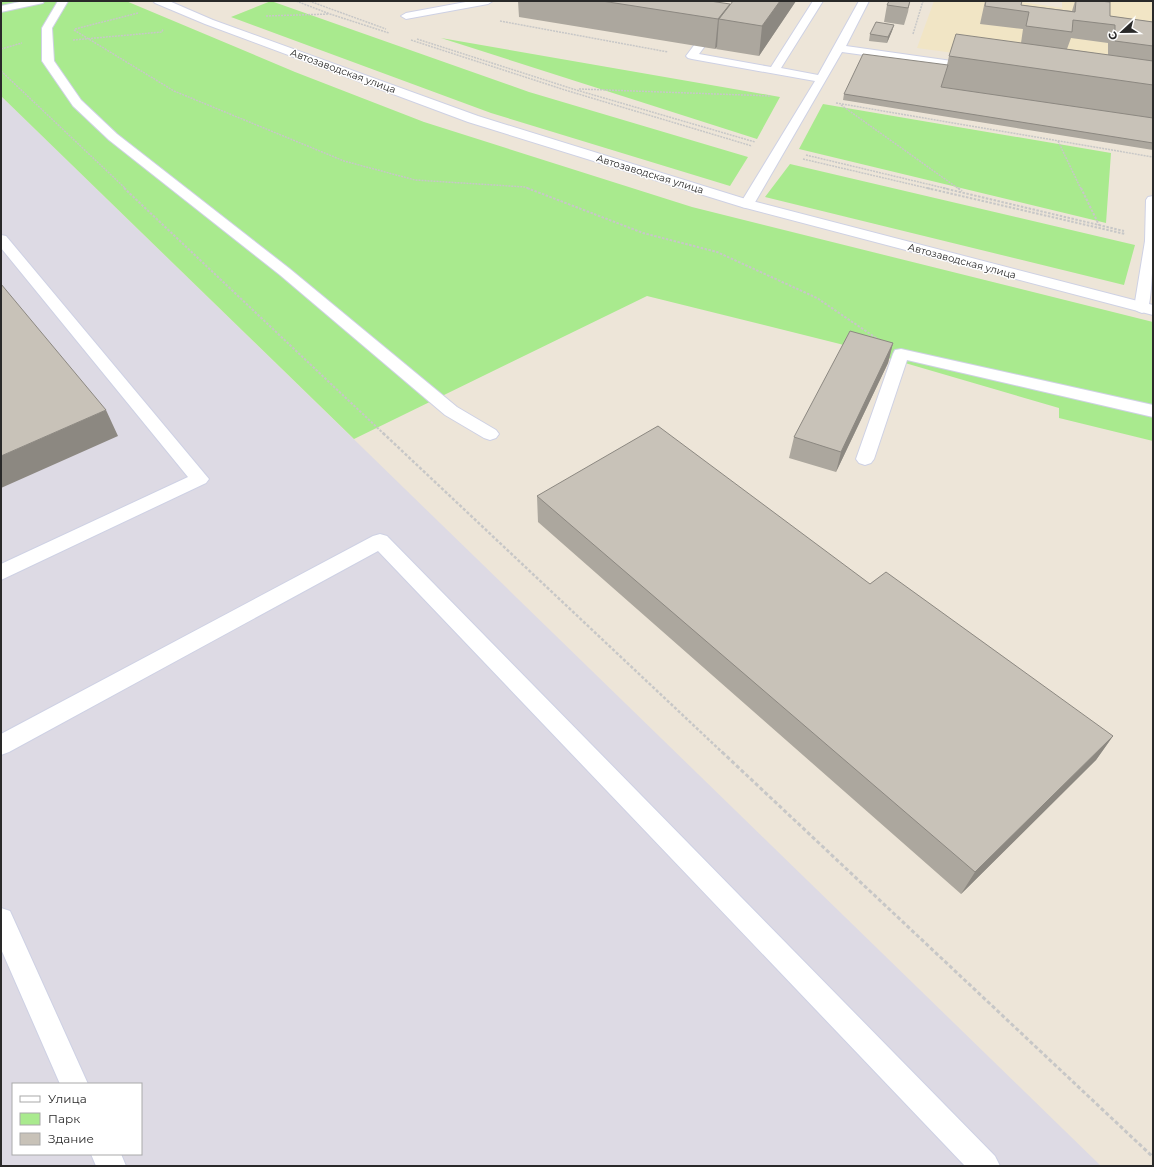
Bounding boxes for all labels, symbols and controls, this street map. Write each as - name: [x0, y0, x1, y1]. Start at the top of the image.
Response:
- north arrow: [1102, 12, 1142, 52]
- text: С: [1105, 29, 1121, 42]
- street label: Автозаводская улица: [288, 46, 398, 96]
- street label: Автозаводская улица: [595, 151, 705, 197]
- street label: Автозаводская улица: [906, 240, 1018, 282]
- legend: [12, 1083, 142, 1155]
- text: Улица: [48, 1091, 87, 1106]
- text: Парк: [48, 1111, 80, 1126]
- text: Здание: [48, 1131, 94, 1146]

